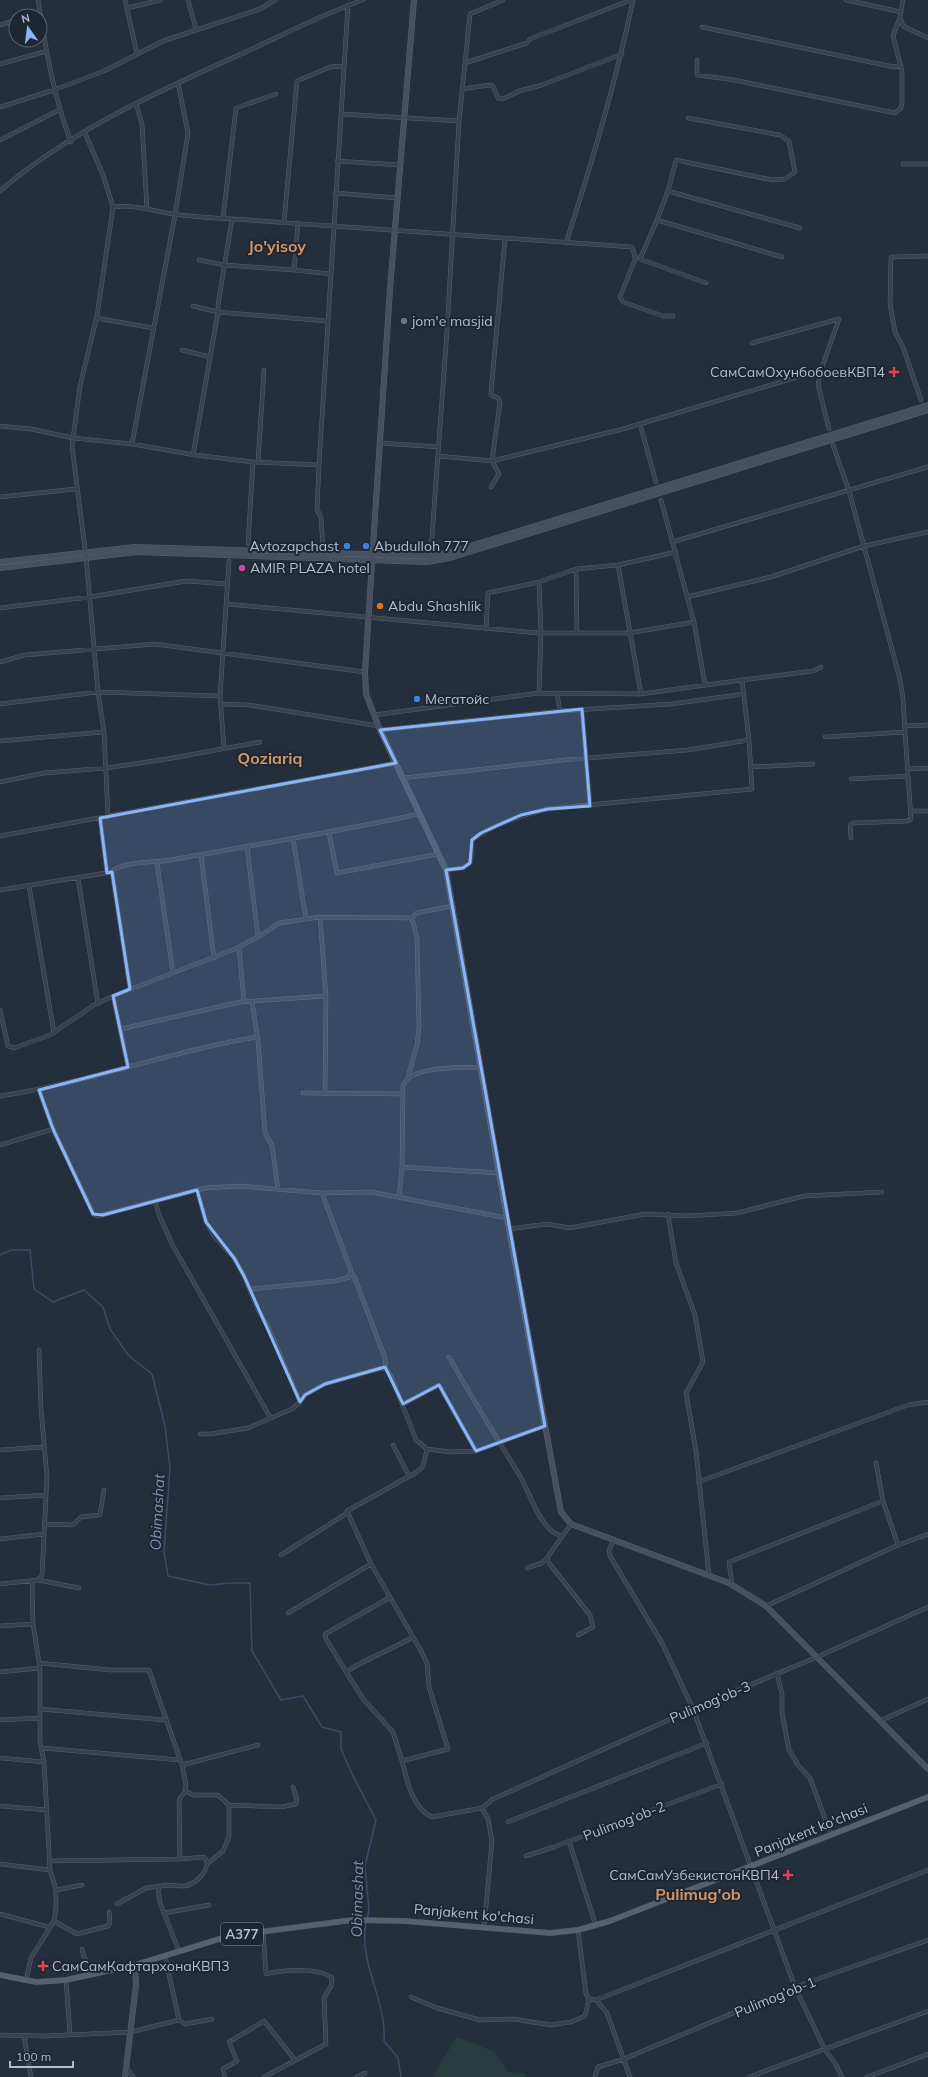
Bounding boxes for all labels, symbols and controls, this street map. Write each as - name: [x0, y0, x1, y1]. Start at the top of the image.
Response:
- north arrow: [8, 8, 48, 48]
- text: N: [20, 10, 31, 26]
- district label: Jo'yisoy: [248, 236, 306, 256]
- place label: jom'e masjid: [411, 312, 493, 330]
- marker: jom'e masjid: [399, 316, 409, 326]
- place label: СамСамОхунбобоевКВП4: [710, 363, 886, 381]
- marker: СамСамОхунбобоевКВП4: [888, 366, 900, 378]
- place label: Avtozapchast: [249, 537, 339, 555]
- place label: Abudulloh 777: [374, 537, 469, 555]
- marker: Avtozapchast: [342, 541, 352, 551]
- marker: Abudulloh 777: [361, 541, 371, 551]
- place label: AMIR PLAZA hotel: [250, 559, 370, 577]
- marker: AMIR PLAZA hotel: [237, 563, 247, 573]
- place label: Abdu Shashlik: [388, 597, 482, 615]
- marker: Abdu Shashlik: [375, 601, 385, 611]
- place label: Мегатойс: [425, 690, 489, 708]
- marker: Мегатойс: [412, 694, 422, 704]
- district label: Qoziariq: [238, 748, 302, 768]
- water label: Obimashat: [146, 1472, 169, 1551]
- street label: Pulimog’ob-3: [667, 1677, 753, 1727]
- street label: Pulimog’ob-2: [581, 1797, 667, 1845]
- street label: Panjakent ko'chasi: [752, 1799, 870, 1861]
- water label: Obimashat: [347, 1860, 367, 1938]
- place label: СамСамУзбекистонКВП4: [609, 1866, 780, 1884]
- marker: СамСамУзбекистонКВП4: [782, 1869, 794, 1881]
- district label: Pulimug'ob: [655, 1884, 741, 1904]
- street label: Panjakent ko'chasi: [413, 1900, 535, 1928]
- road number: A377: [221, 1923, 263, 1945]
- place label: СамСамКафтархонаКВП3: [52, 1957, 230, 1975]
- marker: СамСамКафтархонаКВП3: [37, 1960, 49, 1972]
- street label: Pulimog’ob-1: [732, 1973, 818, 2021]
- scale bar: [10, 2043, 73, 2069]
- text: 100 m: [16, 2049, 51, 2064]

